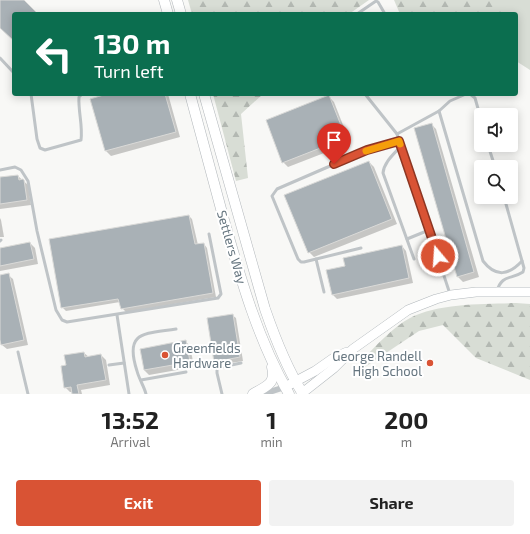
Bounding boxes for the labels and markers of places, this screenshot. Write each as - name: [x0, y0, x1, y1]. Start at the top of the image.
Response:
- pin: [317, 123, 351, 164]
- place label: Greenfields Hardware: [173, 340, 241, 371]
- place label: George Randell High School: [332, 348, 422, 379]
- marker: Greenfields Hardware: [160, 350, 170, 360]
- marker: George Randell High School: [425, 358, 435, 368]

